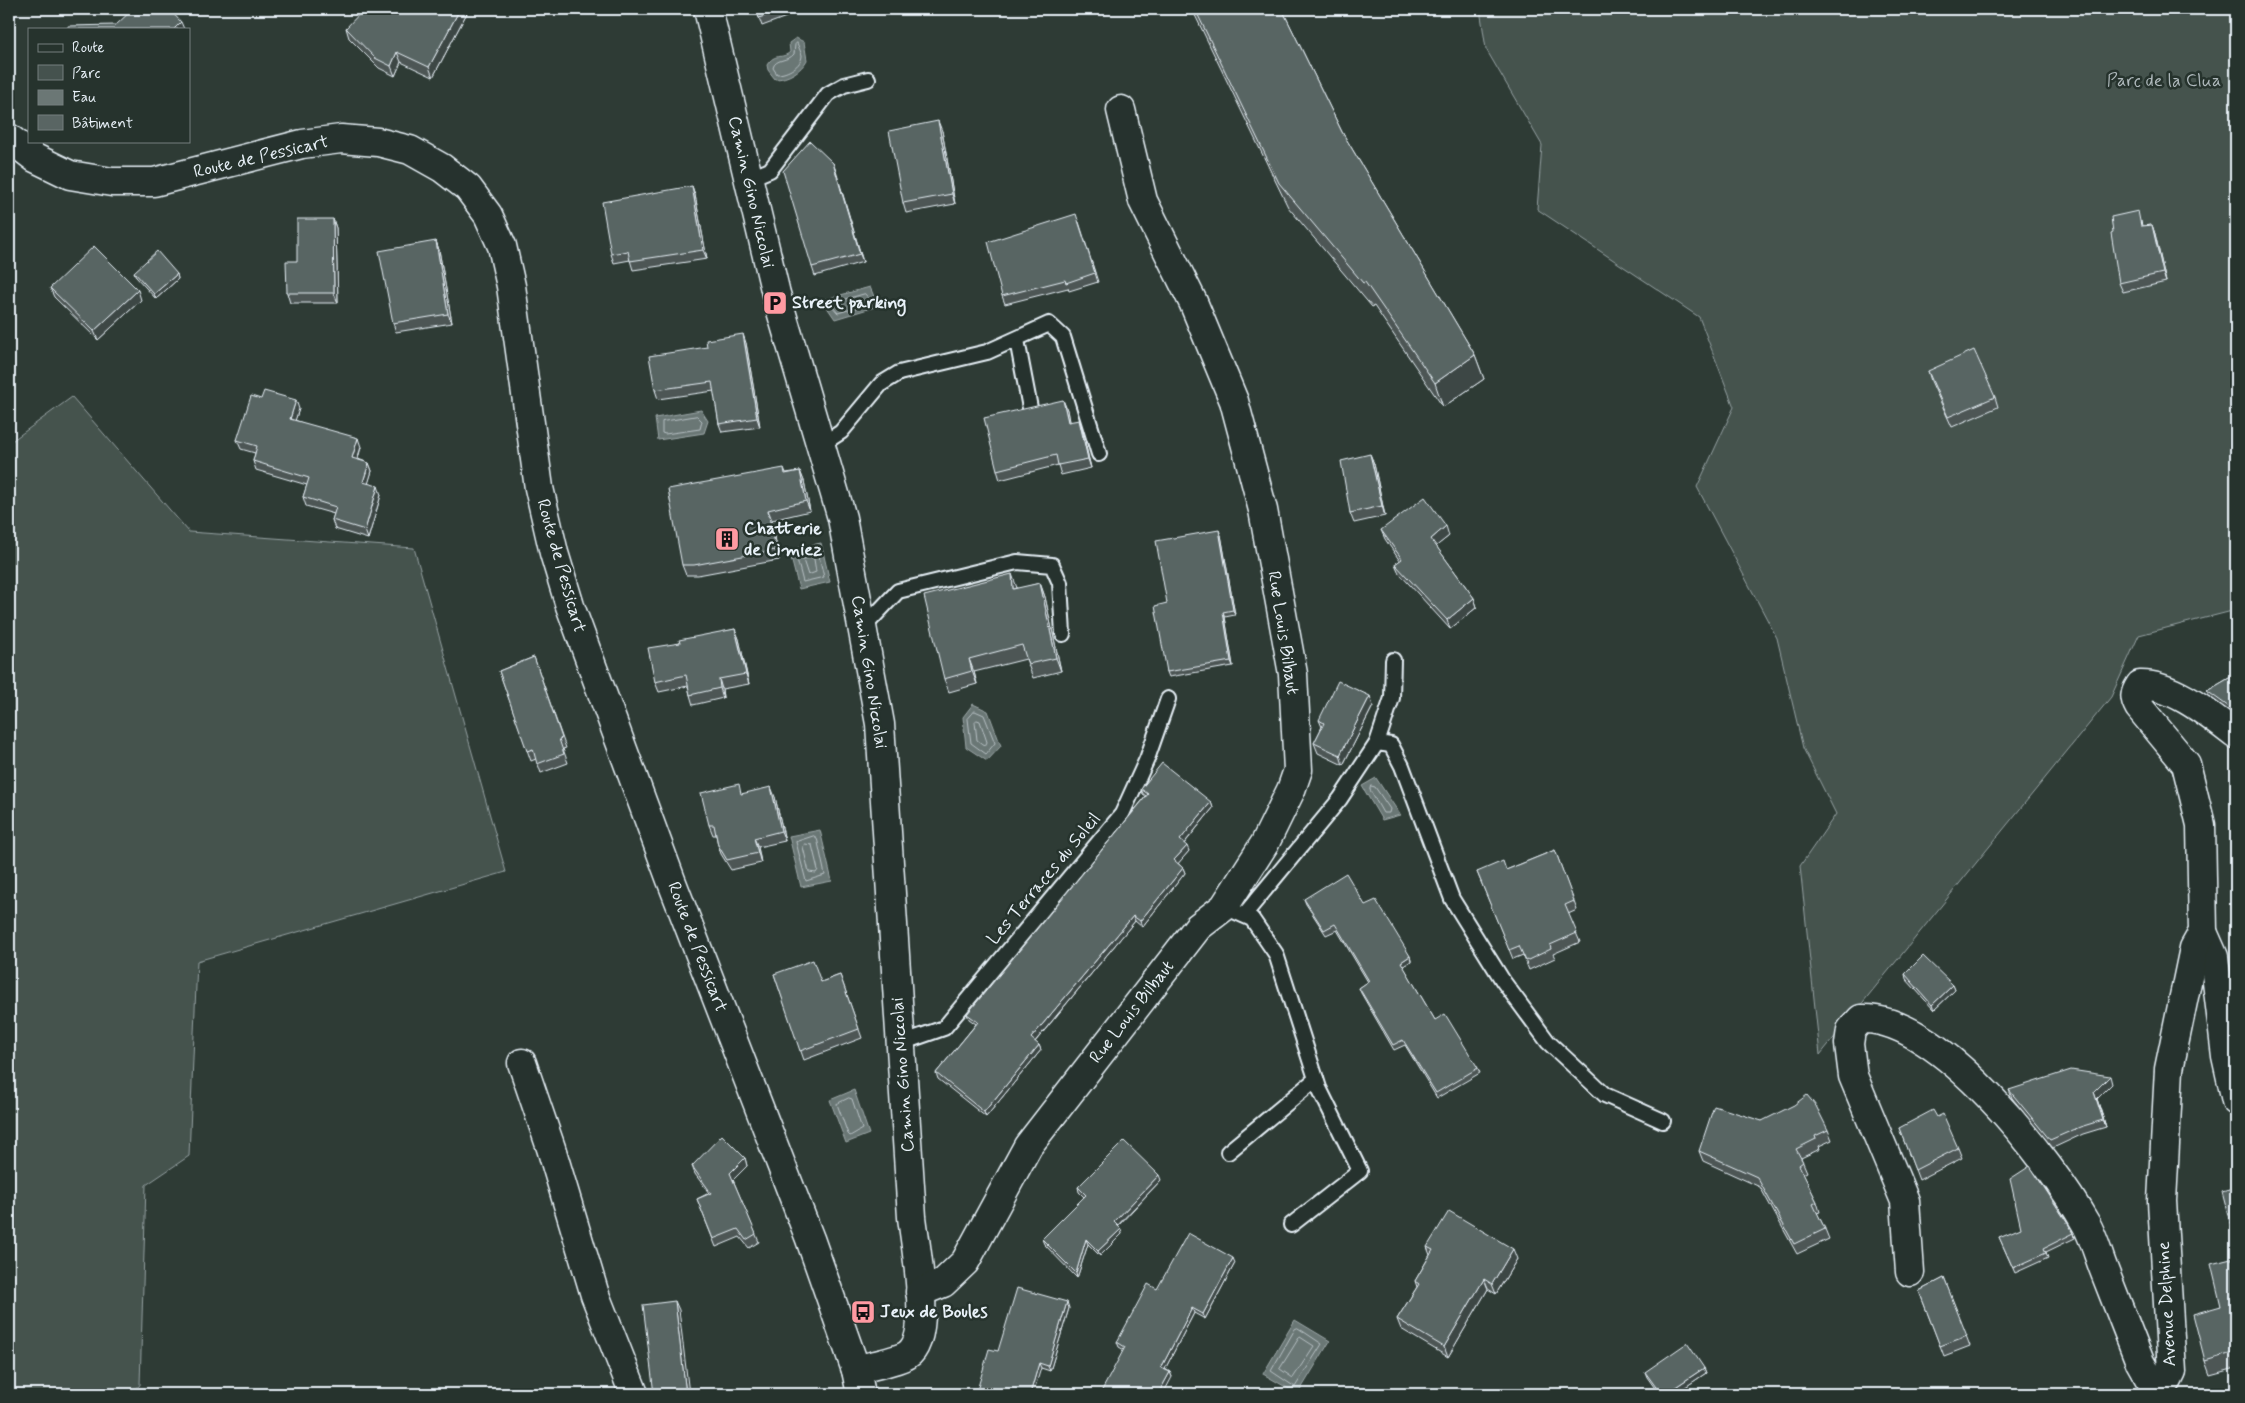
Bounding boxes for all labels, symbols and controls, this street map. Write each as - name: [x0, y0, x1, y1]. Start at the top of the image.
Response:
- legend: [28, 28, 190, 142]
- text: Route: [72, 38, 105, 58]
- text: Parc: [72, 64, 100, 84]
- park label: Parc de la Clua: [2107, 69, 2221, 93]
- text: Eau: [72, 88, 96, 108]
- text: Bâtiment: [72, 114, 133, 134]
- street label: Camin Gino Niccolai: [722, 114, 780, 270]
- street label: Route de Pessicart: [191, 130, 331, 184]
- parking icon: Street parking: [762, 290, 788, 316]
- place label: Street parking: [792, 291, 906, 317]
- street label: Route de Pessicart: [530, 496, 592, 636]
- place label: Chatterie de Cimiez: [744, 517, 822, 562]
- building icon: Chatterie de Cimiez: [714, 526, 740, 552]
- street label: Rue Louis Bilbaut: [1261, 569, 1305, 697]
- street label: Camin Gino Niccolai: [845, 593, 893, 751]
- street label: Les Terraces du Soleil: [982, 808, 1106, 950]
- street label: Route de Pessicart: [661, 878, 733, 1016]
- street label: Rue Louis Bilbaut: [1084, 955, 1180, 1069]
- street label: Camin Gino Niccolai: [886, 997, 920, 1153]
- street label: Avenue Delphine: [2152, 1241, 2182, 1367]
- bus stop icon: Jeux de Boules: [850, 1299, 876, 1325]
- place label: Jeux de Boules: [880, 1300, 988, 1324]

